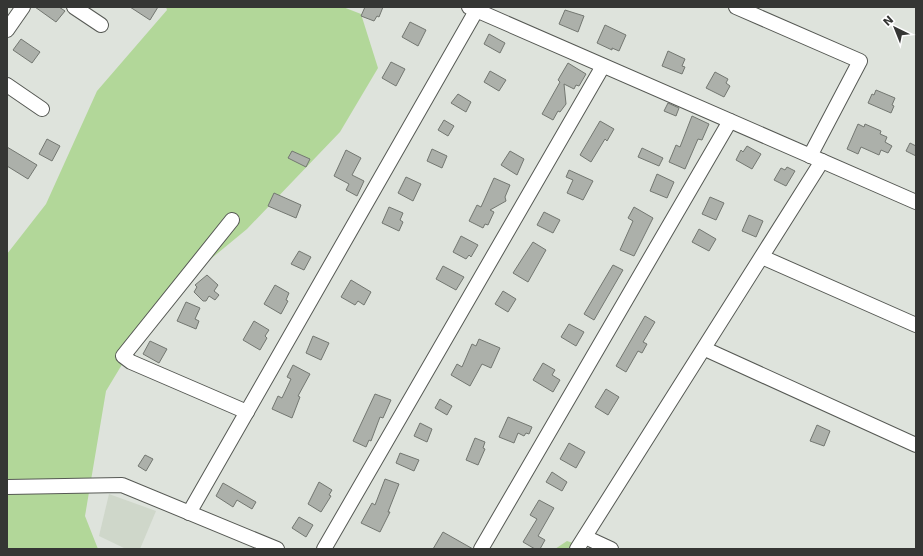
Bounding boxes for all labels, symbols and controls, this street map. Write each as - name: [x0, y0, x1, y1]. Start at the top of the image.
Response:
- north arrow: [875, 8, 915, 48]
- text: N: [881, 13, 896, 29]

